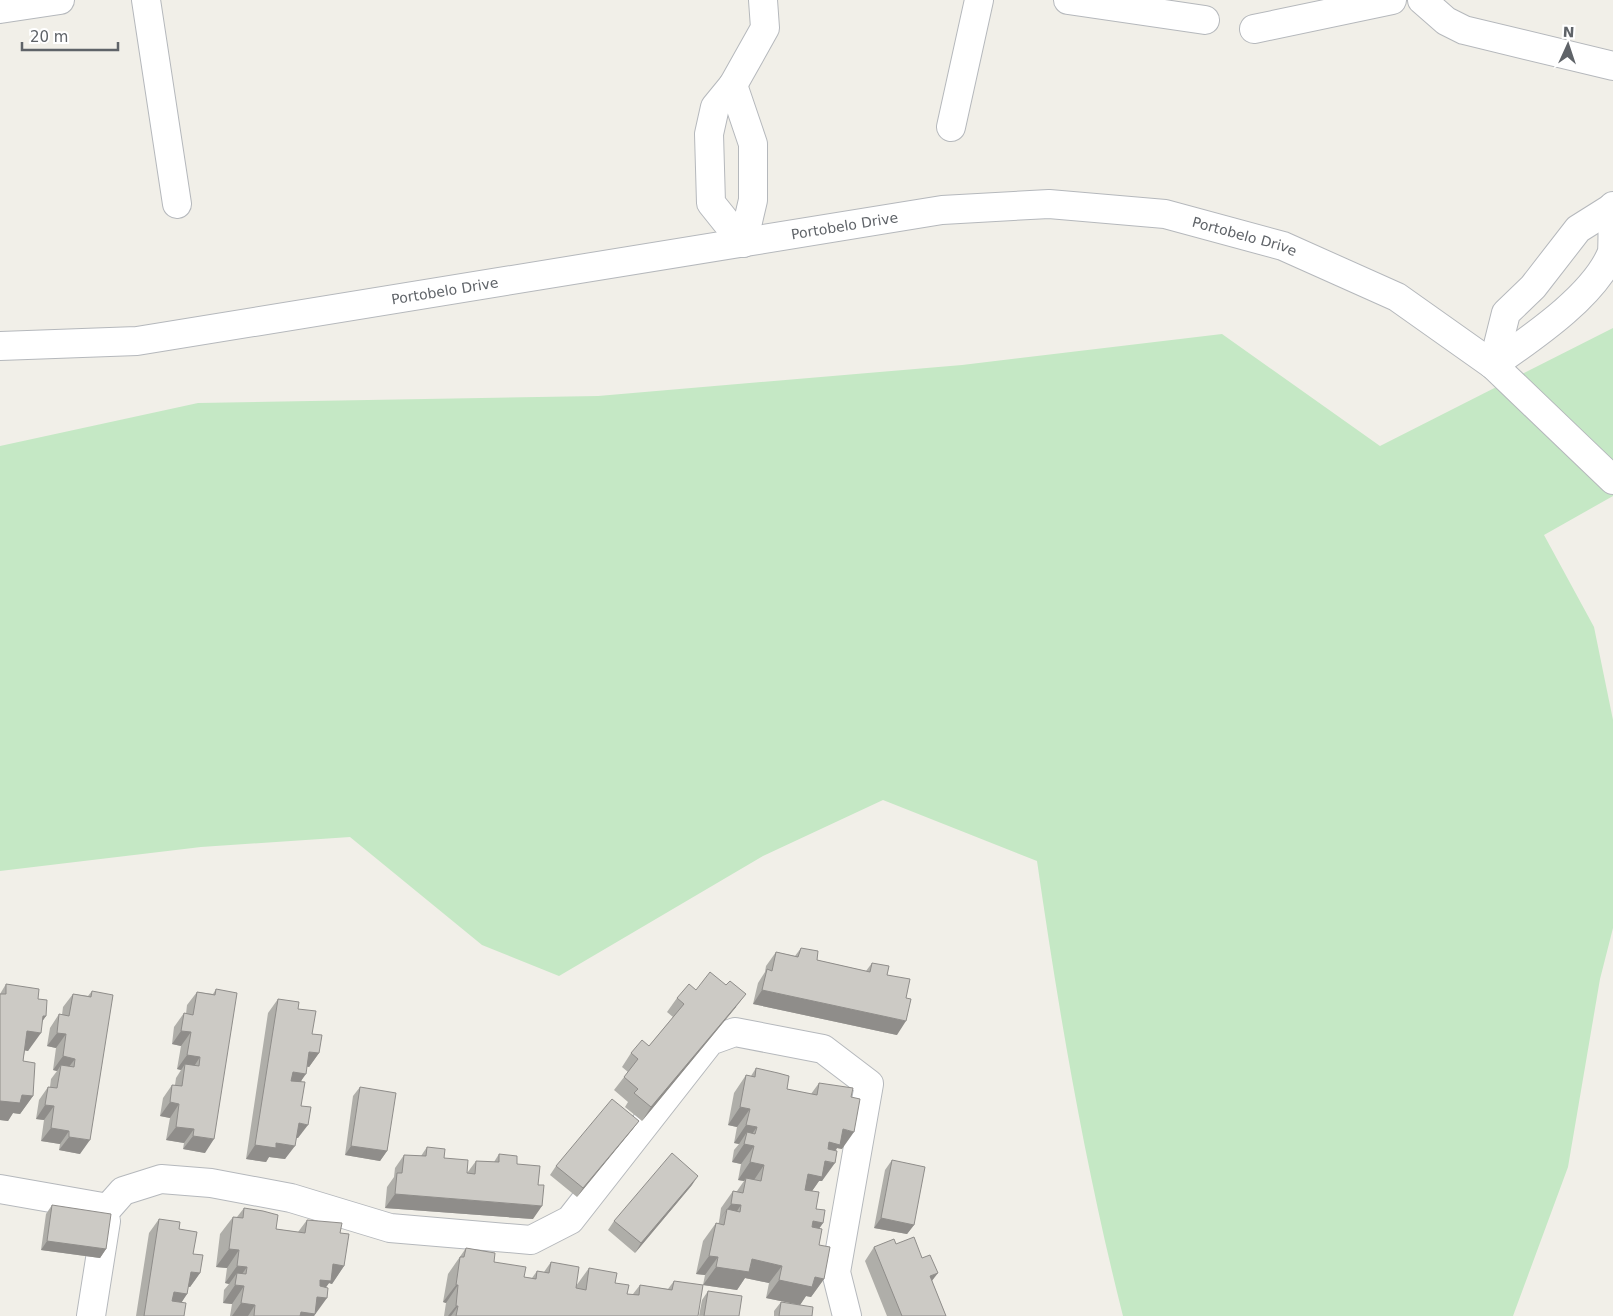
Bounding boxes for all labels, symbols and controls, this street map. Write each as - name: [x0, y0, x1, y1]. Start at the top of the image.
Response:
- scale bar: [22, 20, 119, 52]
- north arrow: [1543, 20, 1593, 70]
- text: N: [1562, 24, 1575, 40]
- text: 20 m: [30, 28, 68, 46]
- street label: Portobelo Drive: [790, 209, 899, 242]
- street label: Portobelo Drive: [1191, 214, 1300, 259]
- street label: Portobelo Drive: [390, 274, 500, 307]

